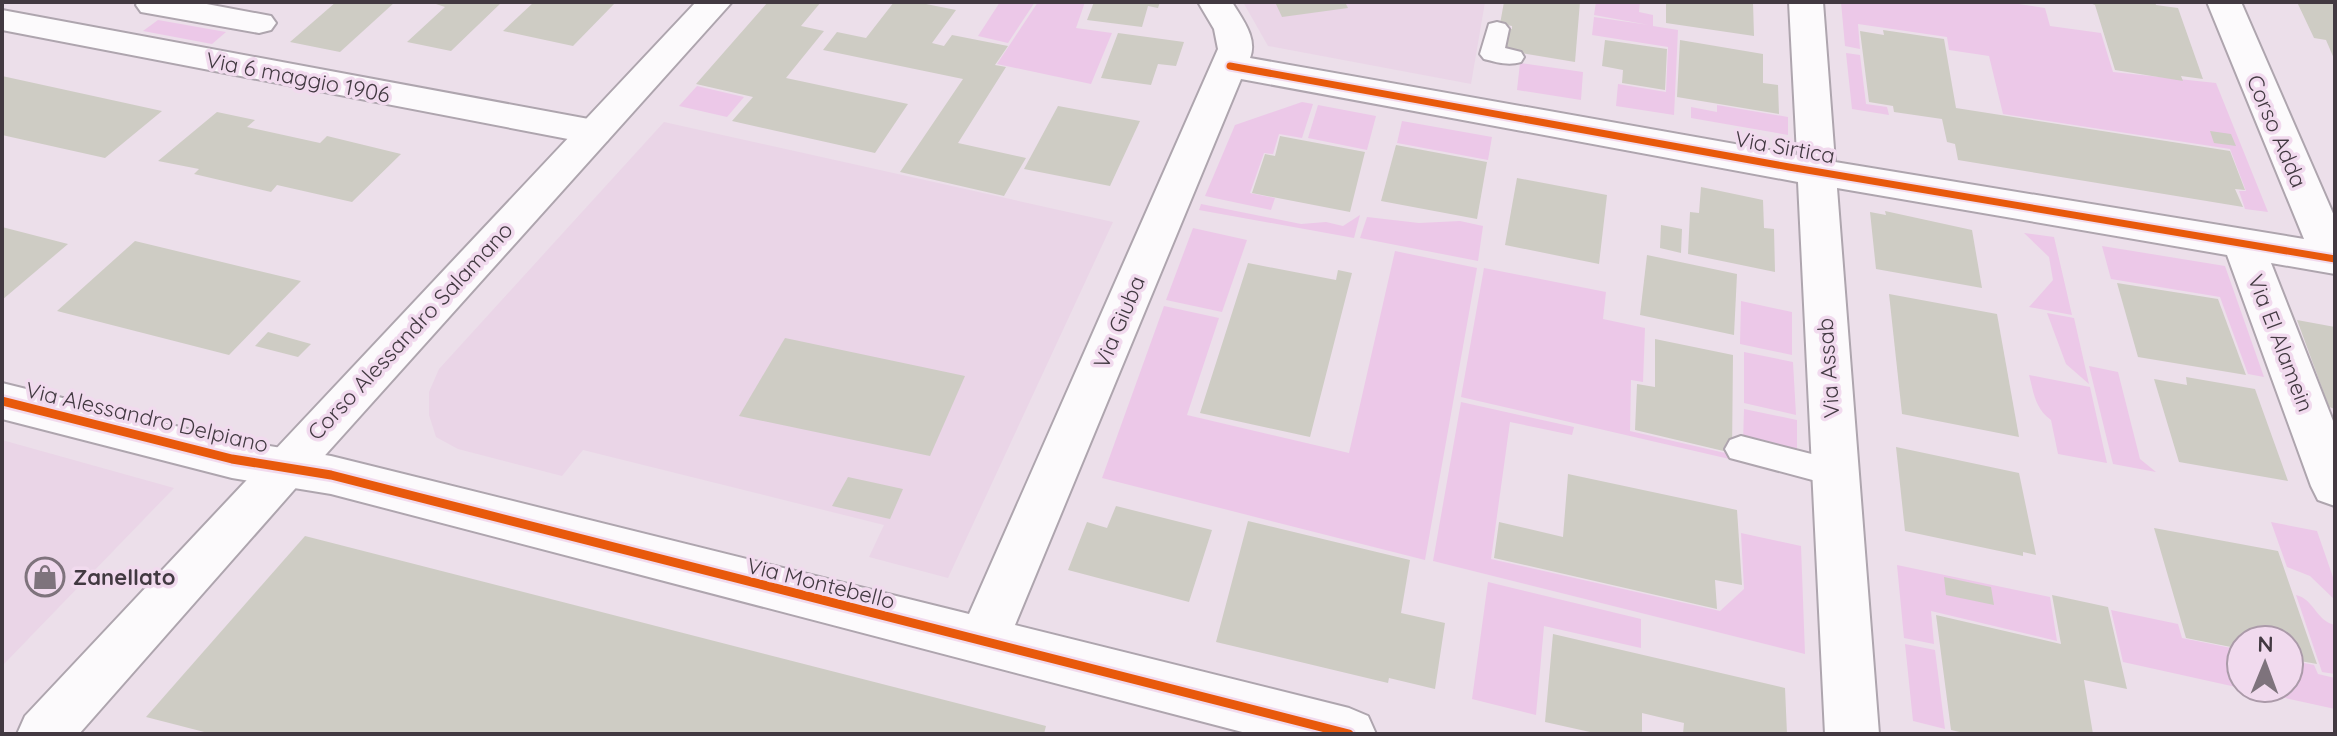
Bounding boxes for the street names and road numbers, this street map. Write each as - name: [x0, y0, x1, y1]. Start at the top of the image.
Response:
- street label: Via 6 maggio 1906: [204, 45, 392, 109]
- street label: Corso Adda: [2241, 70, 2313, 192]
- street label: Via Sirtica: [1733, 124, 1837, 170]
- street label: Corso Alessandro Salamano: [301, 216, 519, 446]
- street label: Via El Alamein: [2242, 270, 2320, 416]
- street label: Via Giuba: [1087, 271, 1151, 373]
- street label: Via Assab: [1811, 317, 1845, 419]
- street label: Via Alessandro Delpiano: [23, 375, 271, 459]
- street label: Via Montebello: [744, 551, 898, 615]

